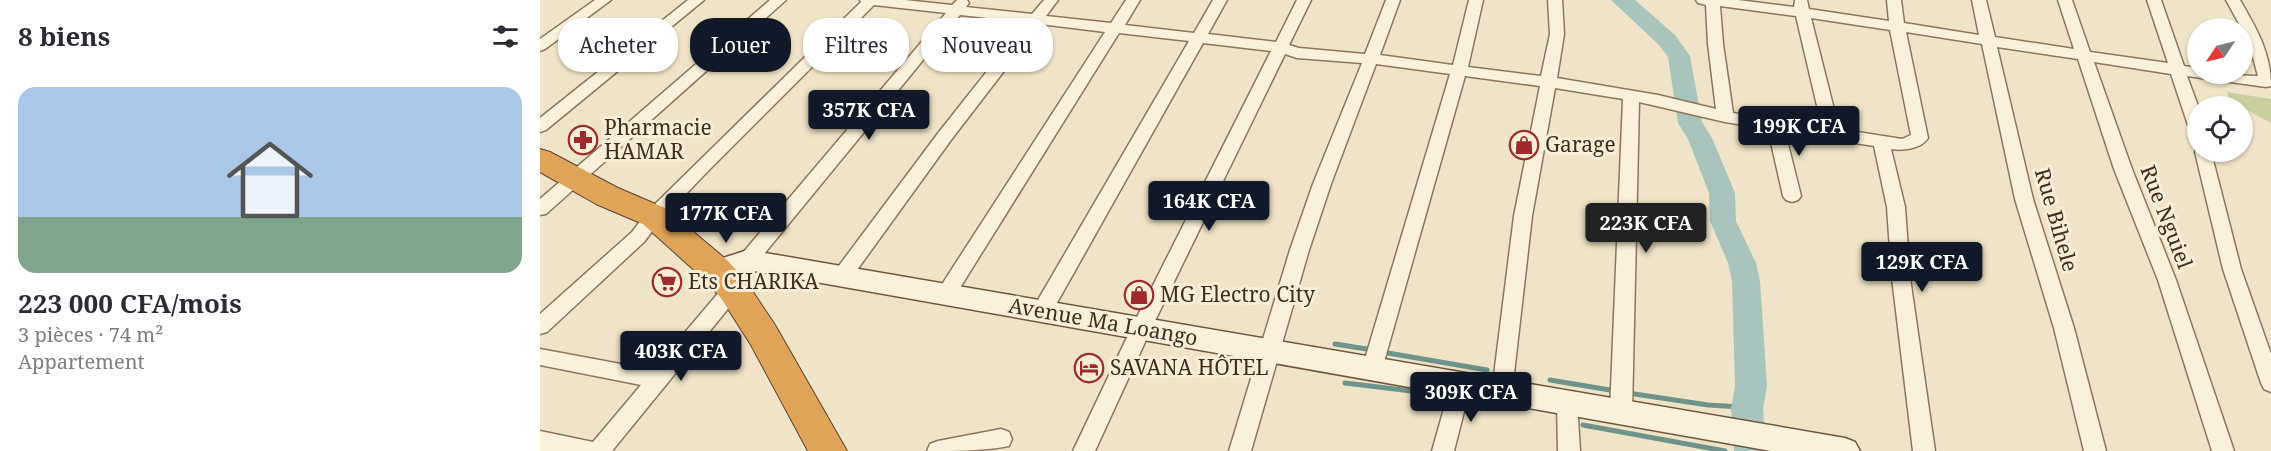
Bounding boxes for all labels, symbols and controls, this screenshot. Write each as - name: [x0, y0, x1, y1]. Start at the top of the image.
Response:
- text: 8 biens: [18, 18, 110, 54]
- chip: Acheter: [558, 18, 678, 72]
- chip: Louer: [690, 18, 791, 72]
- chip: Filtres: [803, 18, 909, 72]
- chip: Nouveau: [921, 18, 1053, 72]
- north arrow: [2187, 18, 2253, 84]
- map controls: [2187, 18, 2253, 162]
- icon: filters: [489, 20, 522, 53]
- pin: 357K CFA: [807, 90, 931, 141]
- text: 357K CFA: [822, 96, 916, 123]
- button: locate: [2187, 96, 2253, 162]
- pin: 199K CFA: [1737, 106, 1861, 157]
- text: 199K CFA: [1752, 112, 1846, 139]
- place label: Pharmacie HAMAR: [604, 113, 712, 165]
- pharmacy icon: Pharmacie HAMAR: [567, 124, 599, 156]
- icon: home: [216, 126, 324, 234]
- shop icon: Garage: [1508, 129, 1540, 161]
- place label: Garage: [1545, 130, 1616, 158]
- street label: Rue Nguiel: [2134, 161, 2200, 273]
- street label: Rue Bihele: [2029, 165, 2085, 275]
- pin: 164K CFA: [1147, 181, 1271, 232]
- text: 164K CFA: [1162, 187, 1256, 214]
- pin: 177K CFA: [664, 193, 788, 244]
- text: 177K CFA: [679, 199, 773, 226]
- pin: 223K CFA: [1584, 203, 1708, 254]
- text: 223K CFA: [1599, 209, 1693, 236]
- pin: 129K CFA: [1860, 242, 1984, 293]
- text: 129K CFA: [1875, 248, 1969, 275]
- supermarket icon: Ets CHARIKA: [651, 266, 683, 298]
- place label: Ets CHARIKA: [688, 267, 819, 295]
- shop icon: MG Electro City: [1123, 279, 1155, 311]
- place label: MG Electro City: [1160, 280, 1315, 308]
- text: 223 000 CFA/mois: [18, 285, 242, 321]
- street label: Avenue Ma Loango: [1006, 291, 1200, 351]
- text: 3 pièces · 74 m²: [18, 321, 163, 348]
- pin: 403K CFA: [619, 331, 743, 382]
- text: 403K CFA: [634, 337, 728, 364]
- text: Appartement: [18, 348, 145, 375]
- hotel icon: SAVANA HÔTEL: [1073, 352, 1105, 384]
- place label: SAVANA HÔTEL: [1110, 353, 1269, 381]
- pin: 309K CFA: [1409, 372, 1533, 423]
- text: 309K CFA: [1424, 378, 1518, 405]

